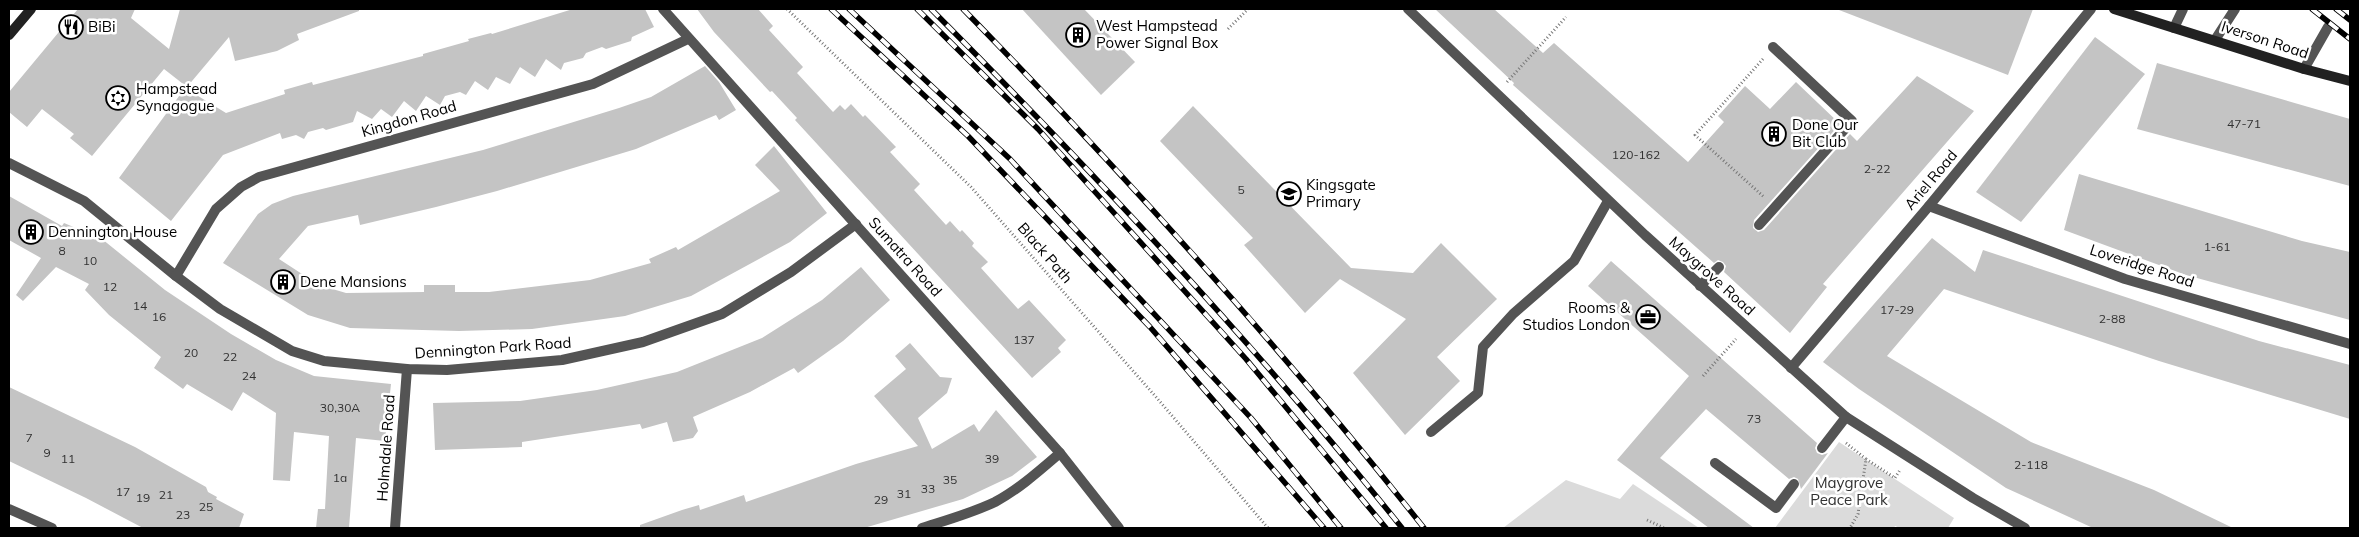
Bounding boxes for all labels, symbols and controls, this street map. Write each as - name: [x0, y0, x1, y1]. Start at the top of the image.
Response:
- restaurant icon: BiBi: [58, 14, 84, 40]
- place label: West Hampstead Power Signal Box: [1096, 16, 1218, 52]
- street label: Iverson Road: [2219, 16, 2311, 63]
- place label: BiBi: [88, 17, 116, 36]
- building icon: West Hampstead Power Signal Box: [1065, 22, 1091, 48]
- place label: Hampstead Synagogue: [136, 79, 217, 115]
- synagogue icon: Hampstead Synagogue: [105, 85, 131, 111]
- street label: Kingdon Road: [359, 96, 459, 141]
- place label: Done Our Bit Club: [1792, 115, 1859, 151]
- house number: 47-71: [2227, 116, 2261, 131]
- building icon: Done Our Bit Club: [1761, 121, 1787, 147]
- street label: Ariel Road: [1900, 146, 1961, 214]
- house number: 120-162: [1612, 147, 1660, 162]
- house number: 2-22: [1864, 161, 1890, 176]
- place label: Kingsgate Primary: [1306, 175, 1376, 211]
- school or university icon: Kingsgate Primary: [1276, 181, 1302, 207]
- house number: 5: [1237, 182, 1245, 197]
- street label: Sumatra Road: [865, 213, 946, 300]
- street label: Black Path: [1014, 218, 1077, 287]
- building icon: Dennington House: [18, 219, 44, 245]
- place label: Dennington House: [48, 222, 177, 241]
- street label: Maygrove Road: [1665, 232, 1759, 319]
- house number: 1-61: [2204, 239, 2230, 254]
- street label: Loveridge Road: [2088, 240, 2197, 291]
- house number: 8: [58, 243, 66, 258]
- house number: 10: [83, 253, 97, 268]
- building icon: Dene Mansions: [270, 269, 296, 295]
- place label: Dene Mansions: [300, 272, 407, 291]
- house number: 12: [103, 279, 117, 294]
- house number: 14: [133, 298, 147, 313]
- place label: Rooms & Studios London: [1522, 298, 1631, 334]
- house number: 17-29: [1880, 302, 1914, 317]
- office icon: Rooms & Studios London: [1635, 304, 1661, 330]
- house number: 16: [152, 309, 166, 324]
- house number: 2-88: [2099, 311, 2125, 326]
- house number: 137: [1013, 332, 1035, 347]
- street label: Dennington Park Road: [414, 333, 572, 362]
- house number: 20: [184, 345, 198, 360]
- house number: 22: [223, 349, 237, 364]
- house number: 24: [242, 368, 256, 383]
- street label: Holmdale Road: [372, 394, 399, 502]
- house number: 30,30A: [320, 400, 360, 415]
- house number: 73: [1747, 411, 1761, 426]
- house number: 7: [25, 430, 33, 445]
- house number: 9: [43, 445, 51, 460]
- house number: 11: [61, 451, 75, 466]
- house number: 39: [985, 451, 999, 466]
- house number: 2-118: [2014, 457, 2048, 472]
- house number: 1a: [333, 470, 347, 485]
- house number: 35: [943, 472, 957, 487]
- park label: Maygrove Peace Park: [1810, 473, 1888, 509]
- house number: 33: [921, 481, 935, 496]
- house number: 17: [116, 484, 130, 499]
- house number: 31: [897, 486, 911, 501]
- house number: 21: [159, 487, 173, 502]
- house number: 19: [136, 490, 150, 505]
- house number: 29: [874, 492, 888, 507]
- house number: 25: [199, 499, 213, 514]
- house number: 23: [176, 507, 190, 522]

